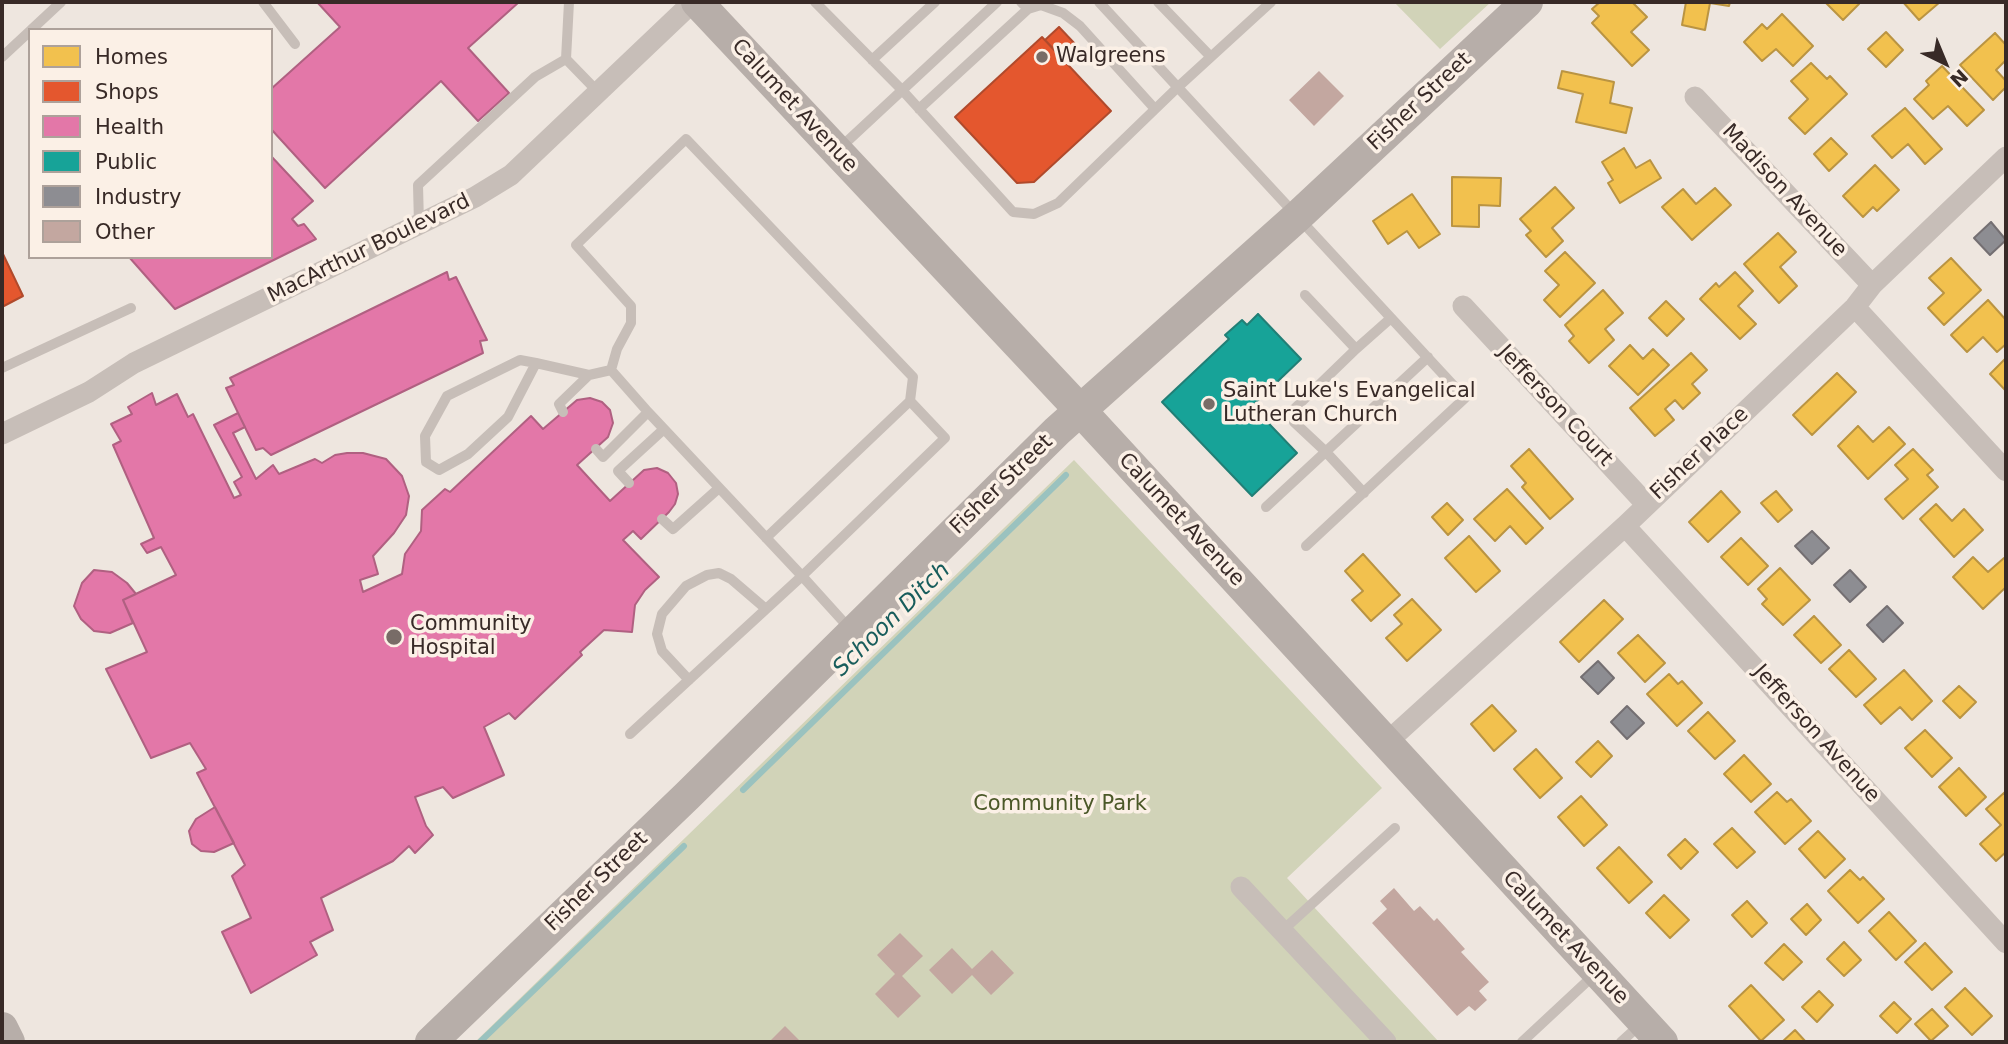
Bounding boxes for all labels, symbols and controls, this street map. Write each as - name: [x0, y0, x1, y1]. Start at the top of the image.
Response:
- legend: [28, 28, 273, 259]
- north arrow: [1910, 28, 1980, 98]
- street label: Calumet Avenue: [726, 34, 862, 178]
- place label: Walgreens: [1056, 44, 1166, 70]
- text: Homes: [95, 45, 168, 69]
- street label: Fisher Street: [1363, 48, 1477, 156]
- marker: Walgreens: [1034, 49, 1050, 65]
- text: N: [1946, 65, 1973, 92]
- text: Shops: [95, 80, 159, 104]
- text: Health: [95, 115, 164, 139]
- street label: Madison Avenue: [1716, 120, 1852, 262]
- text: Public: [95, 150, 157, 174]
- text: Industry: [95, 185, 181, 209]
- street label: MacArthur Boulevard: [264, 189, 474, 309]
- text: Other: [95, 220, 155, 244]
- street label: Jefferson Court: [1492, 340, 1618, 472]
- place label: Saint Luke's Evangelical Lutheran Church: [1223, 379, 1476, 429]
- marker: Saint Luke's Evangelical Lutheran Church: [1201, 396, 1217, 412]
- street label: Fisher Place: [1646, 402, 1754, 506]
- street label: Fisher Street: [946, 430, 1058, 540]
- street label: Calumet Avenue: [1113, 448, 1249, 592]
- water label: Schoon Ditch: [828, 557, 956, 683]
- place label: Community Hospital: [410, 612, 532, 662]
- marker: Community Hospital: [384, 627, 404, 647]
- street label: Jefferson Avenue: [1747, 660, 1885, 808]
- park label: Community Park: [973, 792, 1147, 818]
- street label: Fisher Street: [541, 827, 653, 937]
- street label: Calumet Avenue: [1497, 866, 1633, 1010]

